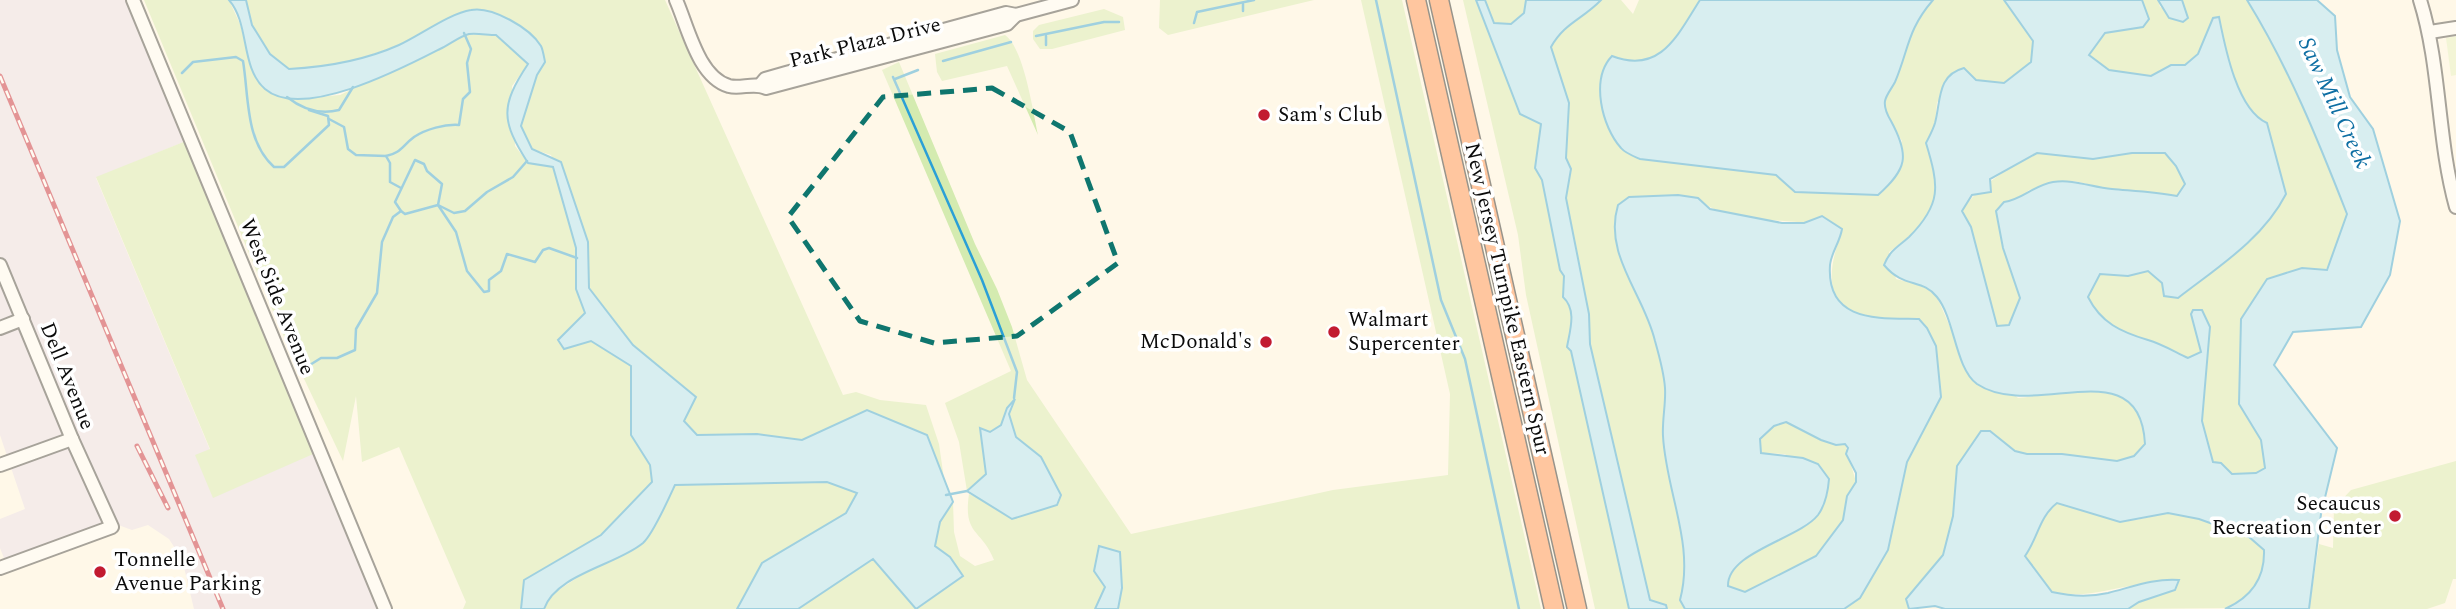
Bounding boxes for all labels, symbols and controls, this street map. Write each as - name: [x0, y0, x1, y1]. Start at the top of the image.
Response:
- street label: Park Plaza Drive: [786, 9, 944, 77]
- water label: Saw Mill Creek: [2288, 31, 2380, 175]
- place label: Sam's Club: [1278, 99, 1382, 131]
- marker: Sam's Club: [1256, 107, 1272, 123]
- street label: New Jersey Turnpike Eastern Spur: [1455, 140, 1559, 458]
- street label: West Side Avenue: [231, 214, 323, 380]
- place label: Walmart Supercenter: [1348, 304, 1460, 360]
- street label: Dell Avenue: [31, 317, 103, 435]
- marker: Walmart Supercenter: [1326, 324, 1342, 340]
- place label: McDonald's: [1140, 326, 1252, 358]
- marker: McDonald's: [1258, 334, 1274, 350]
- place label: Secaucus Recreation Center: [2212, 488, 2381, 544]
- marker: Secaucus Recreation Center: [2387, 508, 2403, 524]
- place label: Tonnelle Avenue Parking: [114, 544, 262, 600]
- marker: Tonnelle Avenue Parking: [92, 564, 108, 580]

